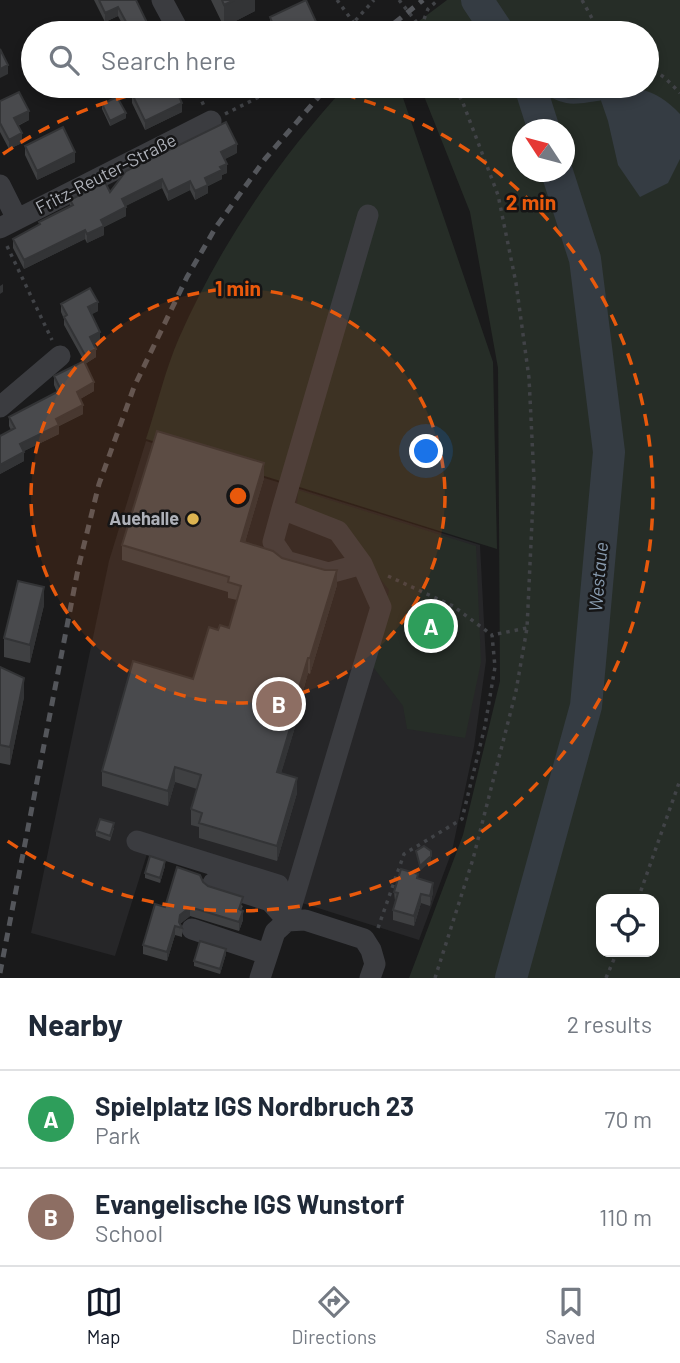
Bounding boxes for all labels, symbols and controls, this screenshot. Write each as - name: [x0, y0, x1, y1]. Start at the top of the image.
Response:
- search box: [21, 21, 659, 98]
- icon: search: [45, 41, 83, 79]
- text: Search here: [101, 44, 236, 75]
- north arrow: [512, 119, 575, 182]
- street label: Fritz-Reuter-Straße: [32, 128, 180, 218]
- text: 2 min: [506, 189, 556, 214]
- text: 1 min: [215, 275, 261, 300]
- your location: [409, 434, 443, 468]
- centre of rings: [226, 484, 250, 508]
- place label: Auehalle: [109, 507, 179, 529]
- marker: Auehalle: [185, 511, 201, 527]
- water label: Westaue: [583, 541, 612, 613]
- pin: A: [408, 600, 454, 652]
- pin: B: [256, 678, 302, 730]
- map controls: [596, 894, 659, 957]
- button: locate: [596, 894, 659, 957]
- text: Nearby: [28, 1006, 123, 1042]
- text: 2 results: [567, 1010, 652, 1038]
- text: Spielplatz IGS Nordbruch 23: [95, 1090, 414, 1121]
- text: A: [43, 1105, 59, 1133]
- text: 70 m: [605, 1105, 652, 1133]
- text: Park: [95, 1121, 140, 1149]
- text: Evangelische IGS Wunstorf: [95, 1188, 405, 1219]
- text: B: [44, 1203, 58, 1231]
- text: 110 m: [599, 1203, 652, 1231]
- text: School: [95, 1219, 163, 1247]
- tab: Map: [85, 1283, 123, 1348]
- tab: Directions: [292, 1283, 377, 1348]
- tab: Saved: [546, 1283, 595, 1348]

